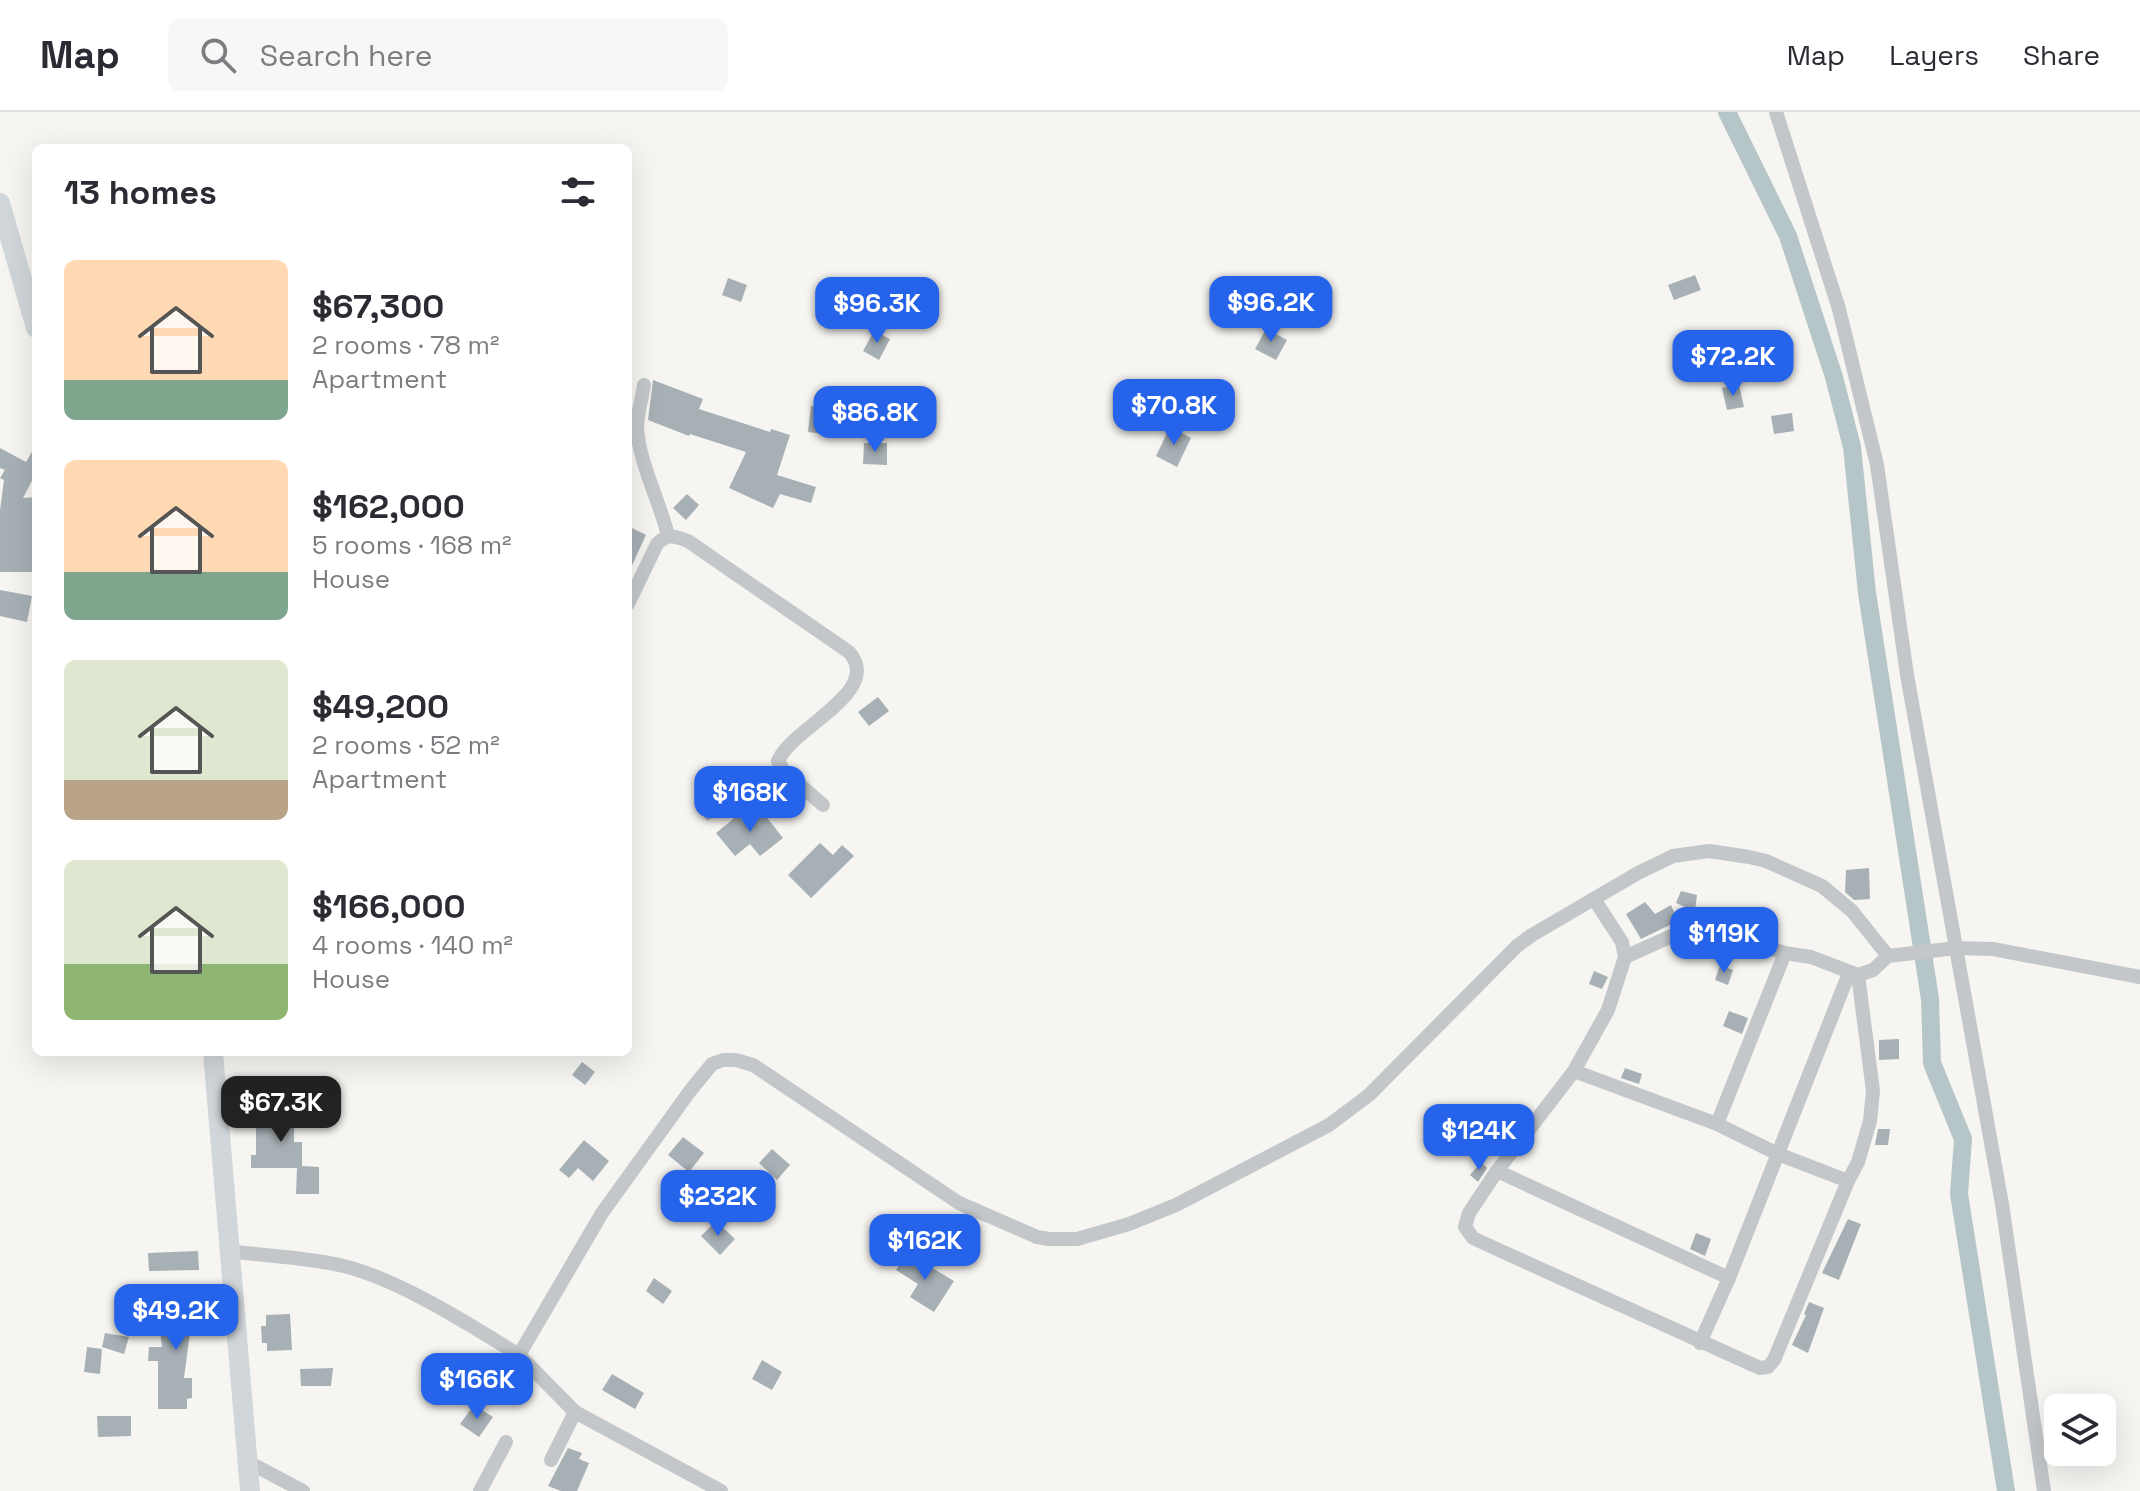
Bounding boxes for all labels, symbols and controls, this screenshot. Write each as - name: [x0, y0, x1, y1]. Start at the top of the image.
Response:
- search box: [168, 19, 728, 91]
- text: Map: [40, 31, 120, 79]
- icon: search: [196, 33, 240, 77]
- text: Search here: [260, 36, 433, 75]
- text: Map: [1787, 37, 1845, 73]
- text: Layers: [1889, 37, 1979, 73]
- text: Share: [2023, 37, 2100, 73]
- icon: filters: [556, 170, 600, 214]
- text: 13 homes: [64, 171, 217, 214]
- pin: $96.2K: [1206, 276, 1336, 344]
- pin: $96.3K: [812, 277, 942, 345]
- text: $67,300: [312, 285, 444, 328]
- text: $96.2K: [1227, 285, 1315, 319]
- text: $96.3K: [833, 286, 921, 320]
- icon: home: [128, 292, 224, 388]
- text: 2 rooms · 78 m²: [312, 328, 499, 362]
- pin: $72.2K: [1668, 330, 1798, 398]
- text: $72.2K: [1691, 339, 1775, 373]
- text: Apartment: [312, 362, 447, 396]
- pin: $70.8K: [1109, 379, 1239, 447]
- pin: $86.8K: [810, 386, 940, 454]
- text: $70.8K: [1131, 388, 1217, 422]
- text: $86.8K: [832, 395, 919, 429]
- text: $162,000: [312, 485, 465, 528]
- icon: home: [128, 492, 224, 588]
- text: 5 rooms · 168 m²: [312, 528, 512, 562]
- text: House: [312, 562, 390, 596]
- text: $49,200: [312, 685, 449, 728]
- icon: home: [128, 692, 224, 788]
- text: 2 rooms · 52 m²: [312, 728, 500, 762]
- text: Apartment: [312, 762, 447, 796]
- pin: $168K: [694, 766, 806, 834]
- text: $168K: [712, 775, 788, 809]
- text: $166,000: [312, 885, 466, 928]
- icon: home: [128, 892, 224, 988]
- pin: $119K: [1668, 907, 1780, 975]
- text: $119K: [1688, 916, 1760, 950]
- text: 4 rooms · 140 m²: [312, 928, 513, 962]
- text: House: [312, 962, 390, 996]
- pin: $67.3K: [216, 1076, 346, 1144]
- text: $67.3K: [239, 1085, 323, 1119]
- pin: $124K: [1423, 1104, 1535, 1172]
- text: $124K: [1441, 1113, 1517, 1147]
- pin: $232K: [662, 1170, 774, 1238]
- text: $232K: [679, 1179, 757, 1213]
- pin: $162K: [869, 1214, 981, 1282]
- text: $162K: [887, 1223, 963, 1257]
- pin: $49.2K: [111, 1284, 241, 1352]
- text: $49.2K: [132, 1293, 220, 1327]
- pin: $166K: [421, 1353, 533, 1421]
- text: $166K: [439, 1362, 515, 1396]
- map controls: [2044, 1394, 2116, 1466]
- button: layers: [2044, 1394, 2116, 1466]

